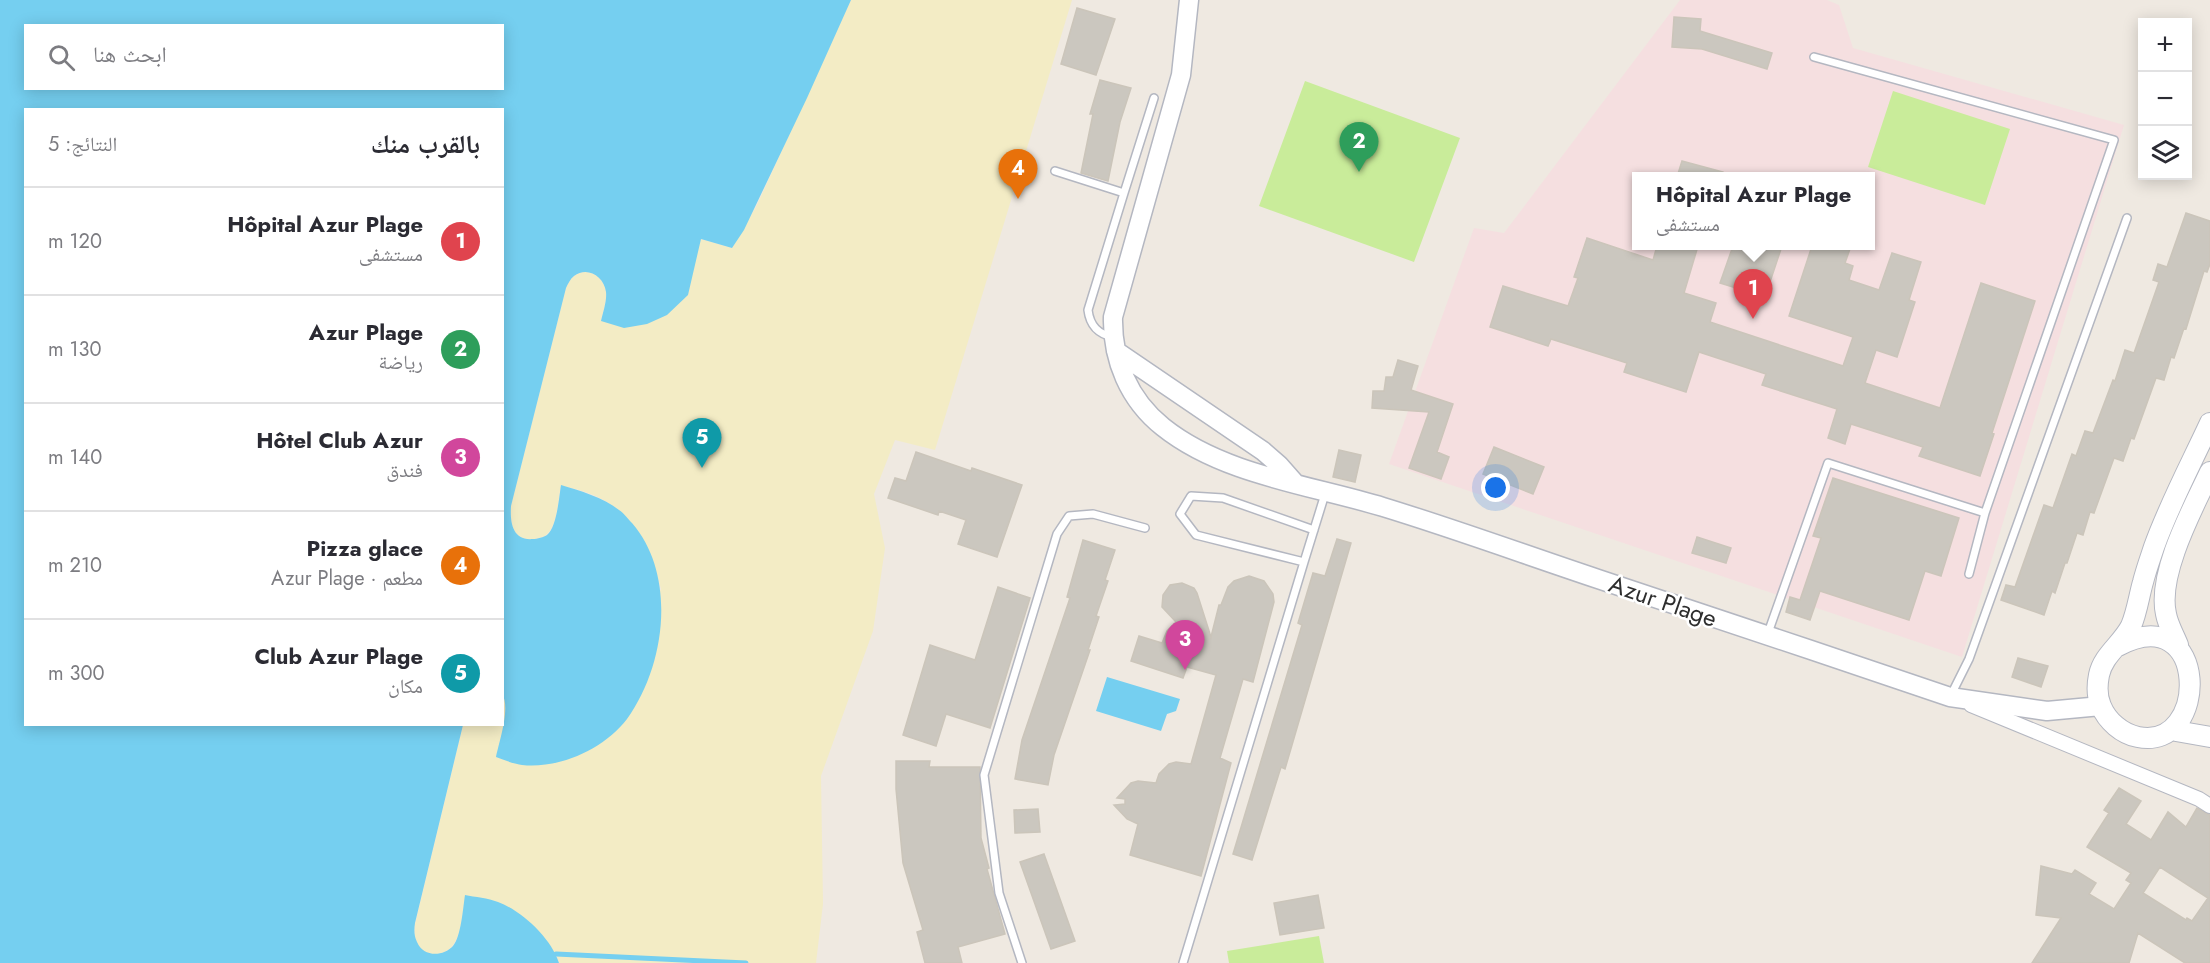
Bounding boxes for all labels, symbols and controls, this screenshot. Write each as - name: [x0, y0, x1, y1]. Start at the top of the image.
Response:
- map controls: [2138, 18, 2192, 180]
- button: +: [2138, 18, 2192, 72]
- search box: [24, 24, 504, 90]
- text: ابحث هنا: [93, 38, 167, 70]
- icon: search: [45, 41, 78, 74]
- button: −: [2138, 72, 2192, 126]
- pin: 2: [1340, 122, 1378, 172]
- text: بالقرب منك: [371, 125, 480, 163]
- button: layers: [2138, 126, 2192, 180]
- text: النتائج: 5: [48, 130, 117, 159]
- pin: 4: [998, 150, 1038, 199]
- popup: [1632, 172, 1875, 250]
- text: Hôpital Azur Plage: [1656, 178, 1851, 210]
- text: Hôpital Azur Plage: [227, 208, 423, 240]
- text: مستشفى: [1656, 210, 1720, 239]
- text: 120 m: [48, 227, 102, 256]
- text: 1: [455, 227, 466, 256]
- text: مستشفى: [359, 240, 423, 269]
- pin: 1: [1734, 270, 1772, 319]
- text: Azur Plage: [309, 316, 423, 348]
- text: 130 m: [48, 335, 102, 364]
- text: 2: [454, 335, 467, 364]
- text: رياضة: [379, 348, 423, 377]
- pin: 5: [682, 418, 722, 468]
- text: Hôtel Club Azur: [256, 424, 423, 456]
- text: 140 m: [48, 443, 102, 472]
- text: 3: [454, 443, 467, 472]
- text: فندق: [386, 456, 423, 485]
- your location: [1481, 473, 1510, 502]
- text: Pizza glace: [306, 532, 423, 564]
- text: 210 m: [48, 551, 102, 580]
- text: 4: [454, 551, 467, 580]
- text: مطعم · Azur Plage: [271, 564, 423, 593]
- street label: Azur Plage: [1604, 566, 1722, 636]
- pin: 3: [1166, 620, 1204, 670]
- text: Club Azur Plage: [254, 640, 423, 672]
- text: 300 m: [48, 659, 105, 688]
- text: 5: [454, 659, 467, 688]
- text: مكان: [388, 672, 423, 701]

